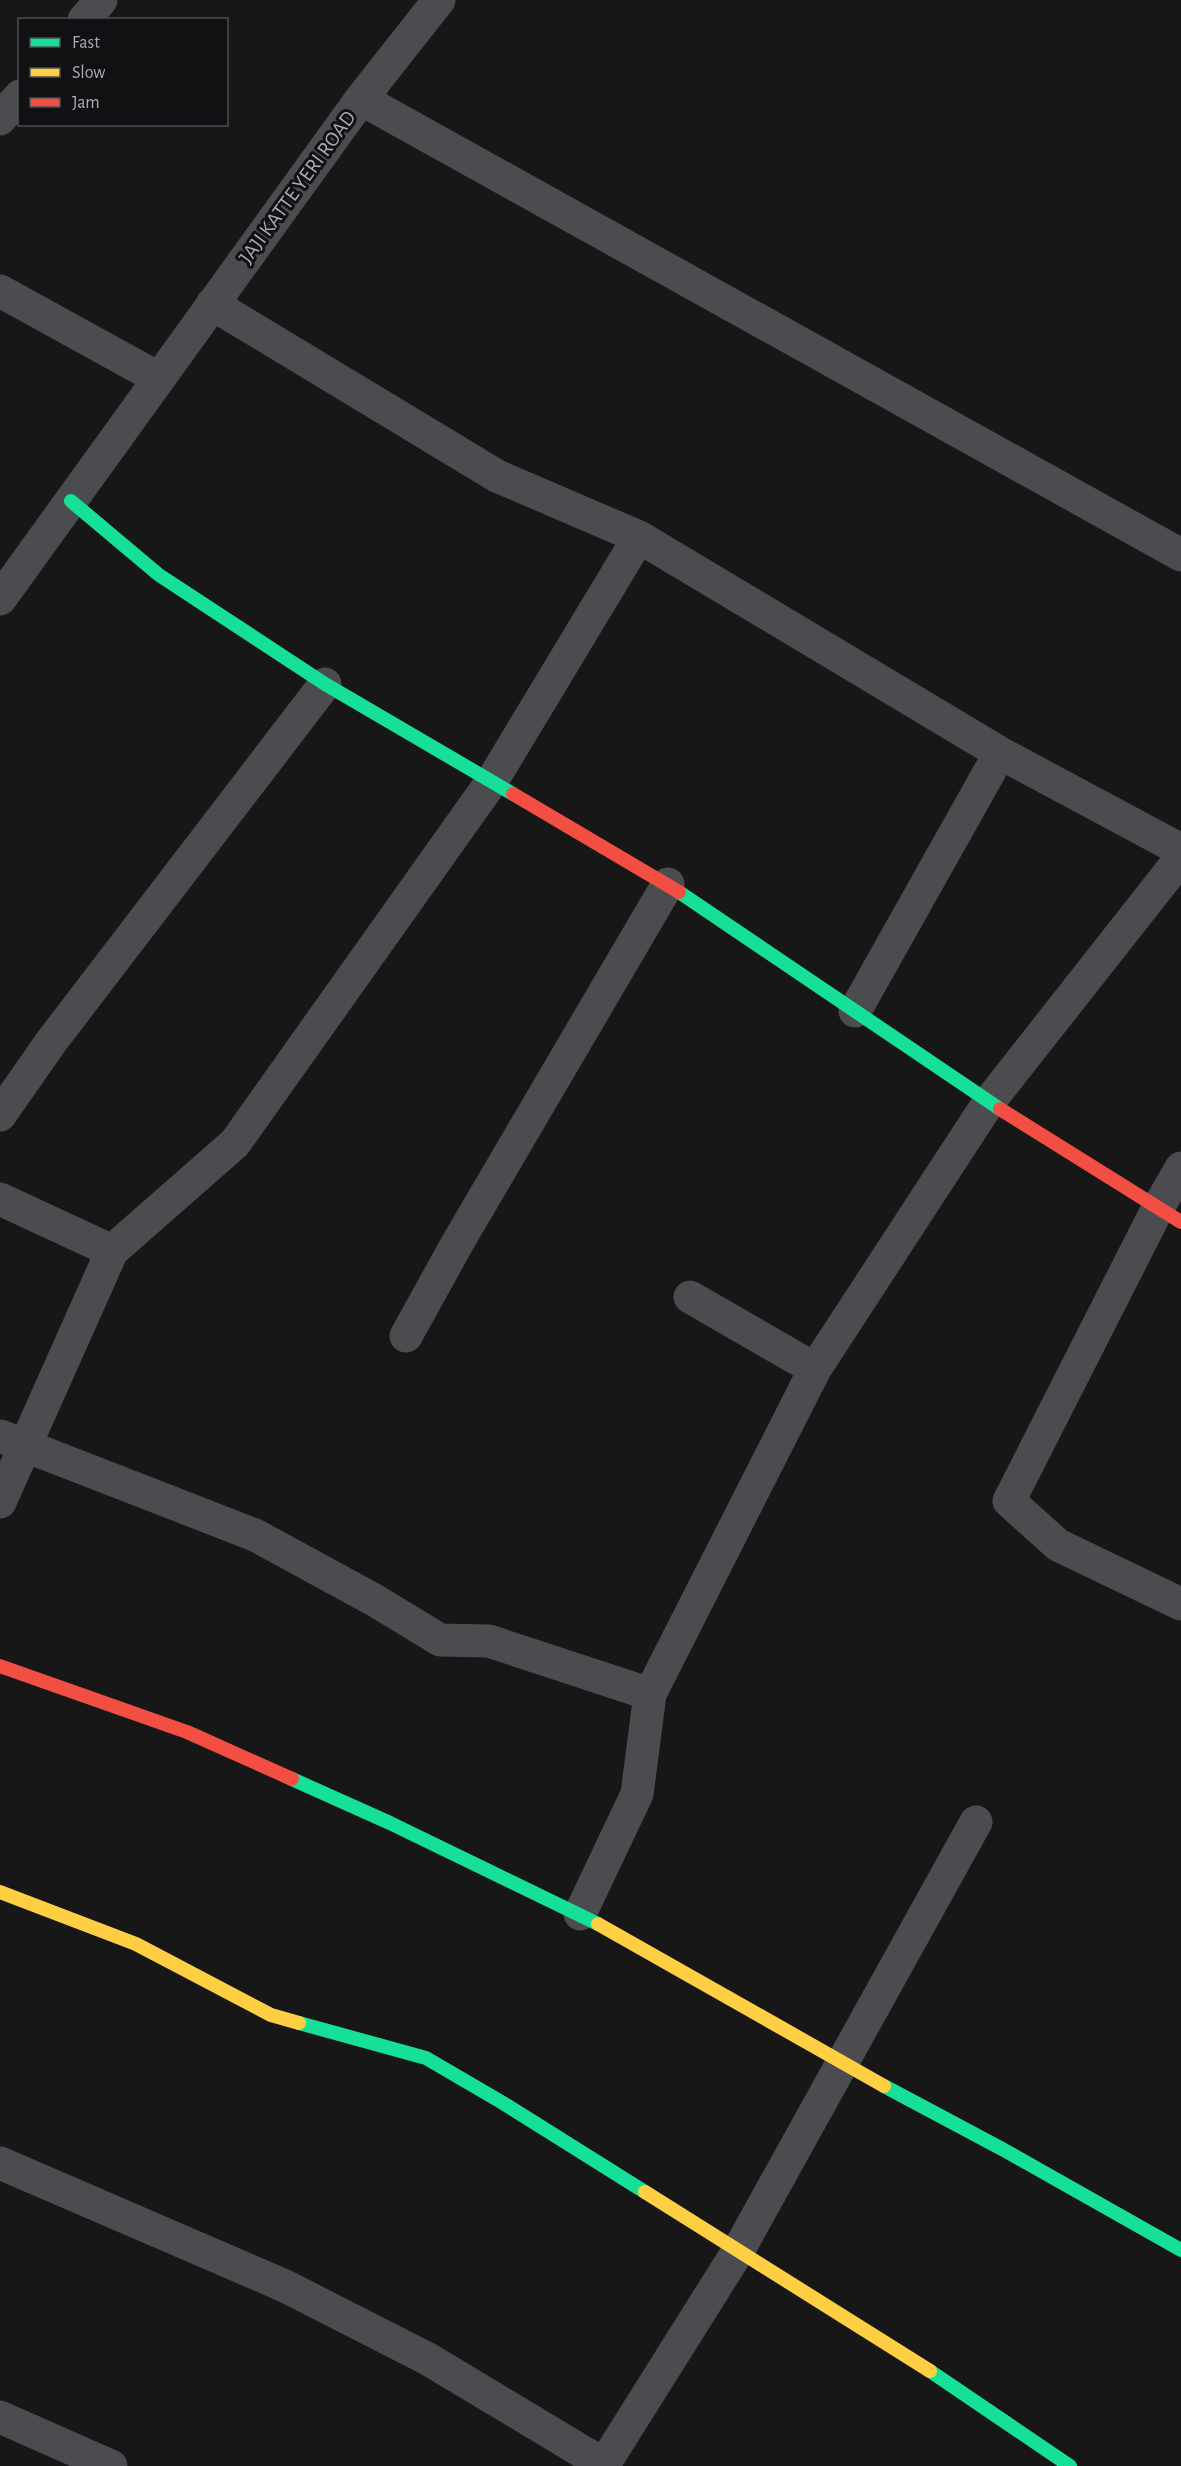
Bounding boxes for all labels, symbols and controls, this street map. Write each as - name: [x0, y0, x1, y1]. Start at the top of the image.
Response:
- legend: [18, 18, 228, 126]
- text: Fast: [72, 34, 100, 52]
- text: Slow: [72, 64, 105, 82]
- text: Jam: [72, 94, 100, 112]
- street label: JAJI KATTE YERI ROAD: [235, 107, 360, 267]

